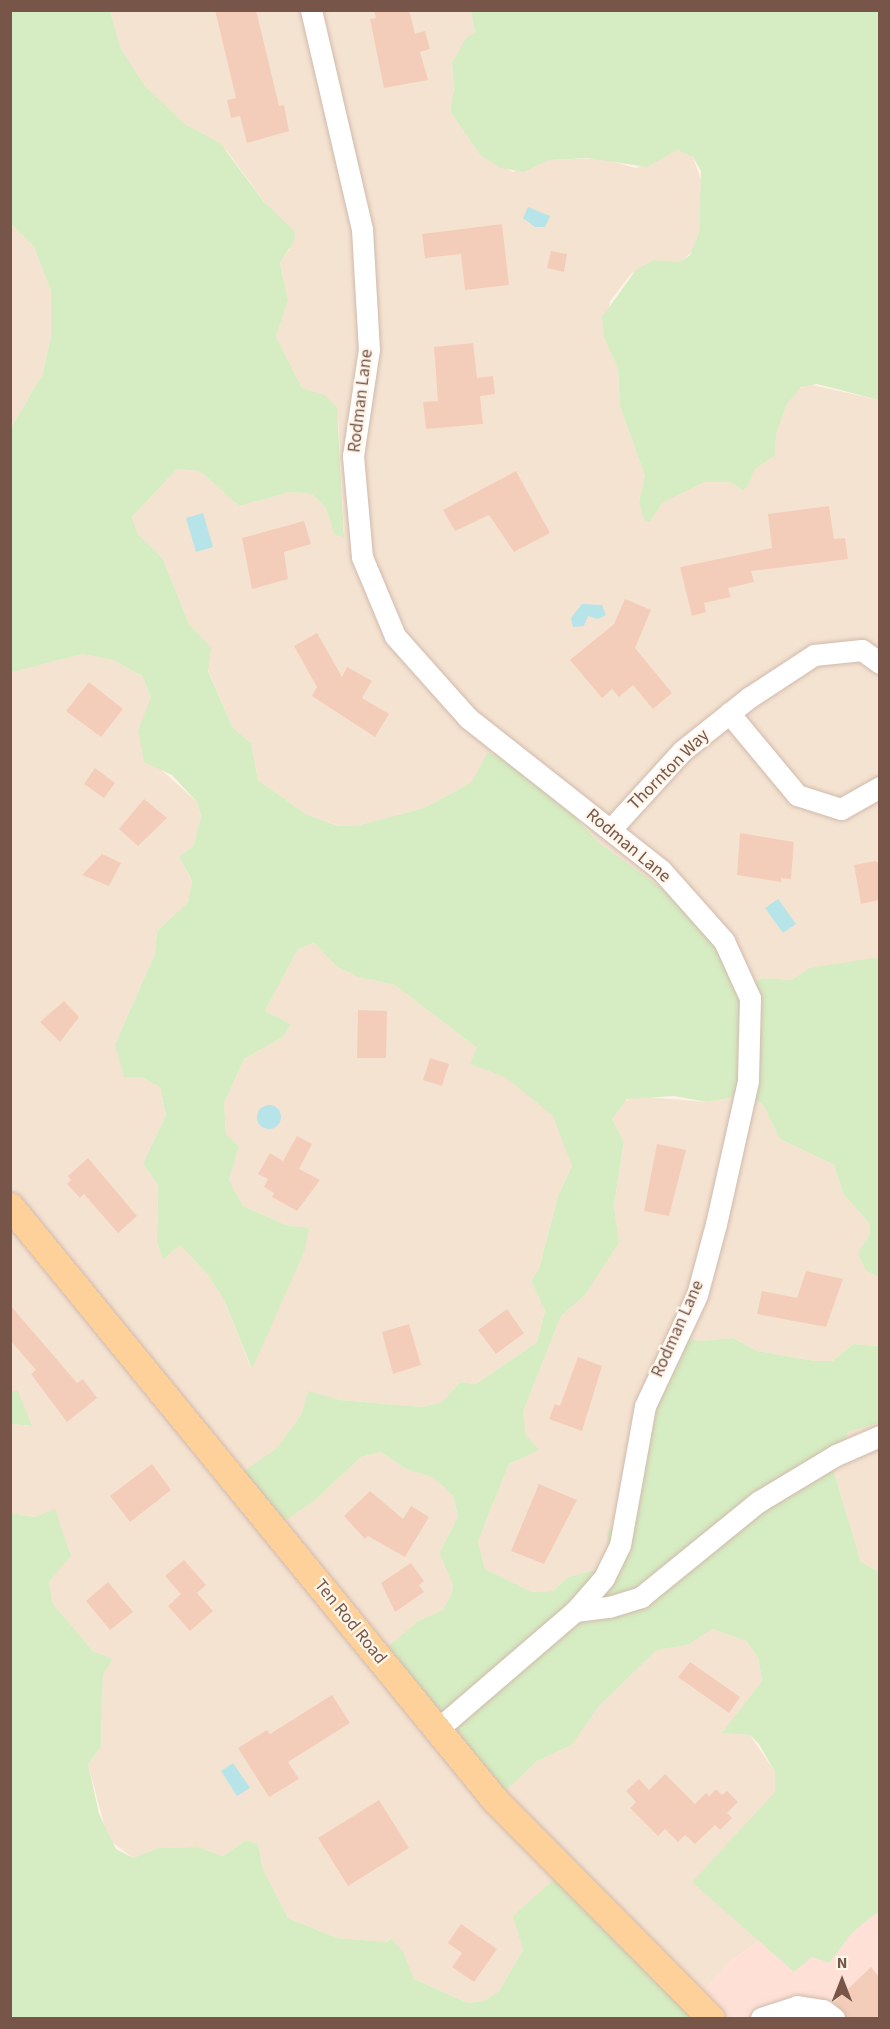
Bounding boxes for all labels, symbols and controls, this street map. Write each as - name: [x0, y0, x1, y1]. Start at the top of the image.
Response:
- street label: Rodman Lane: [344, 348, 378, 454]
- street label: Thornton Way: [624, 725, 714, 815]
- street label: Rodman Lane: [581, 804, 675, 888]
- street label: Rodman Lane: [647, 1277, 709, 1381]
- street label: Ten Rod Road: [309, 1575, 391, 1669]
- north arrow: [812, 1951, 872, 2011]
- text: N: [837, 1952, 847, 1974]

